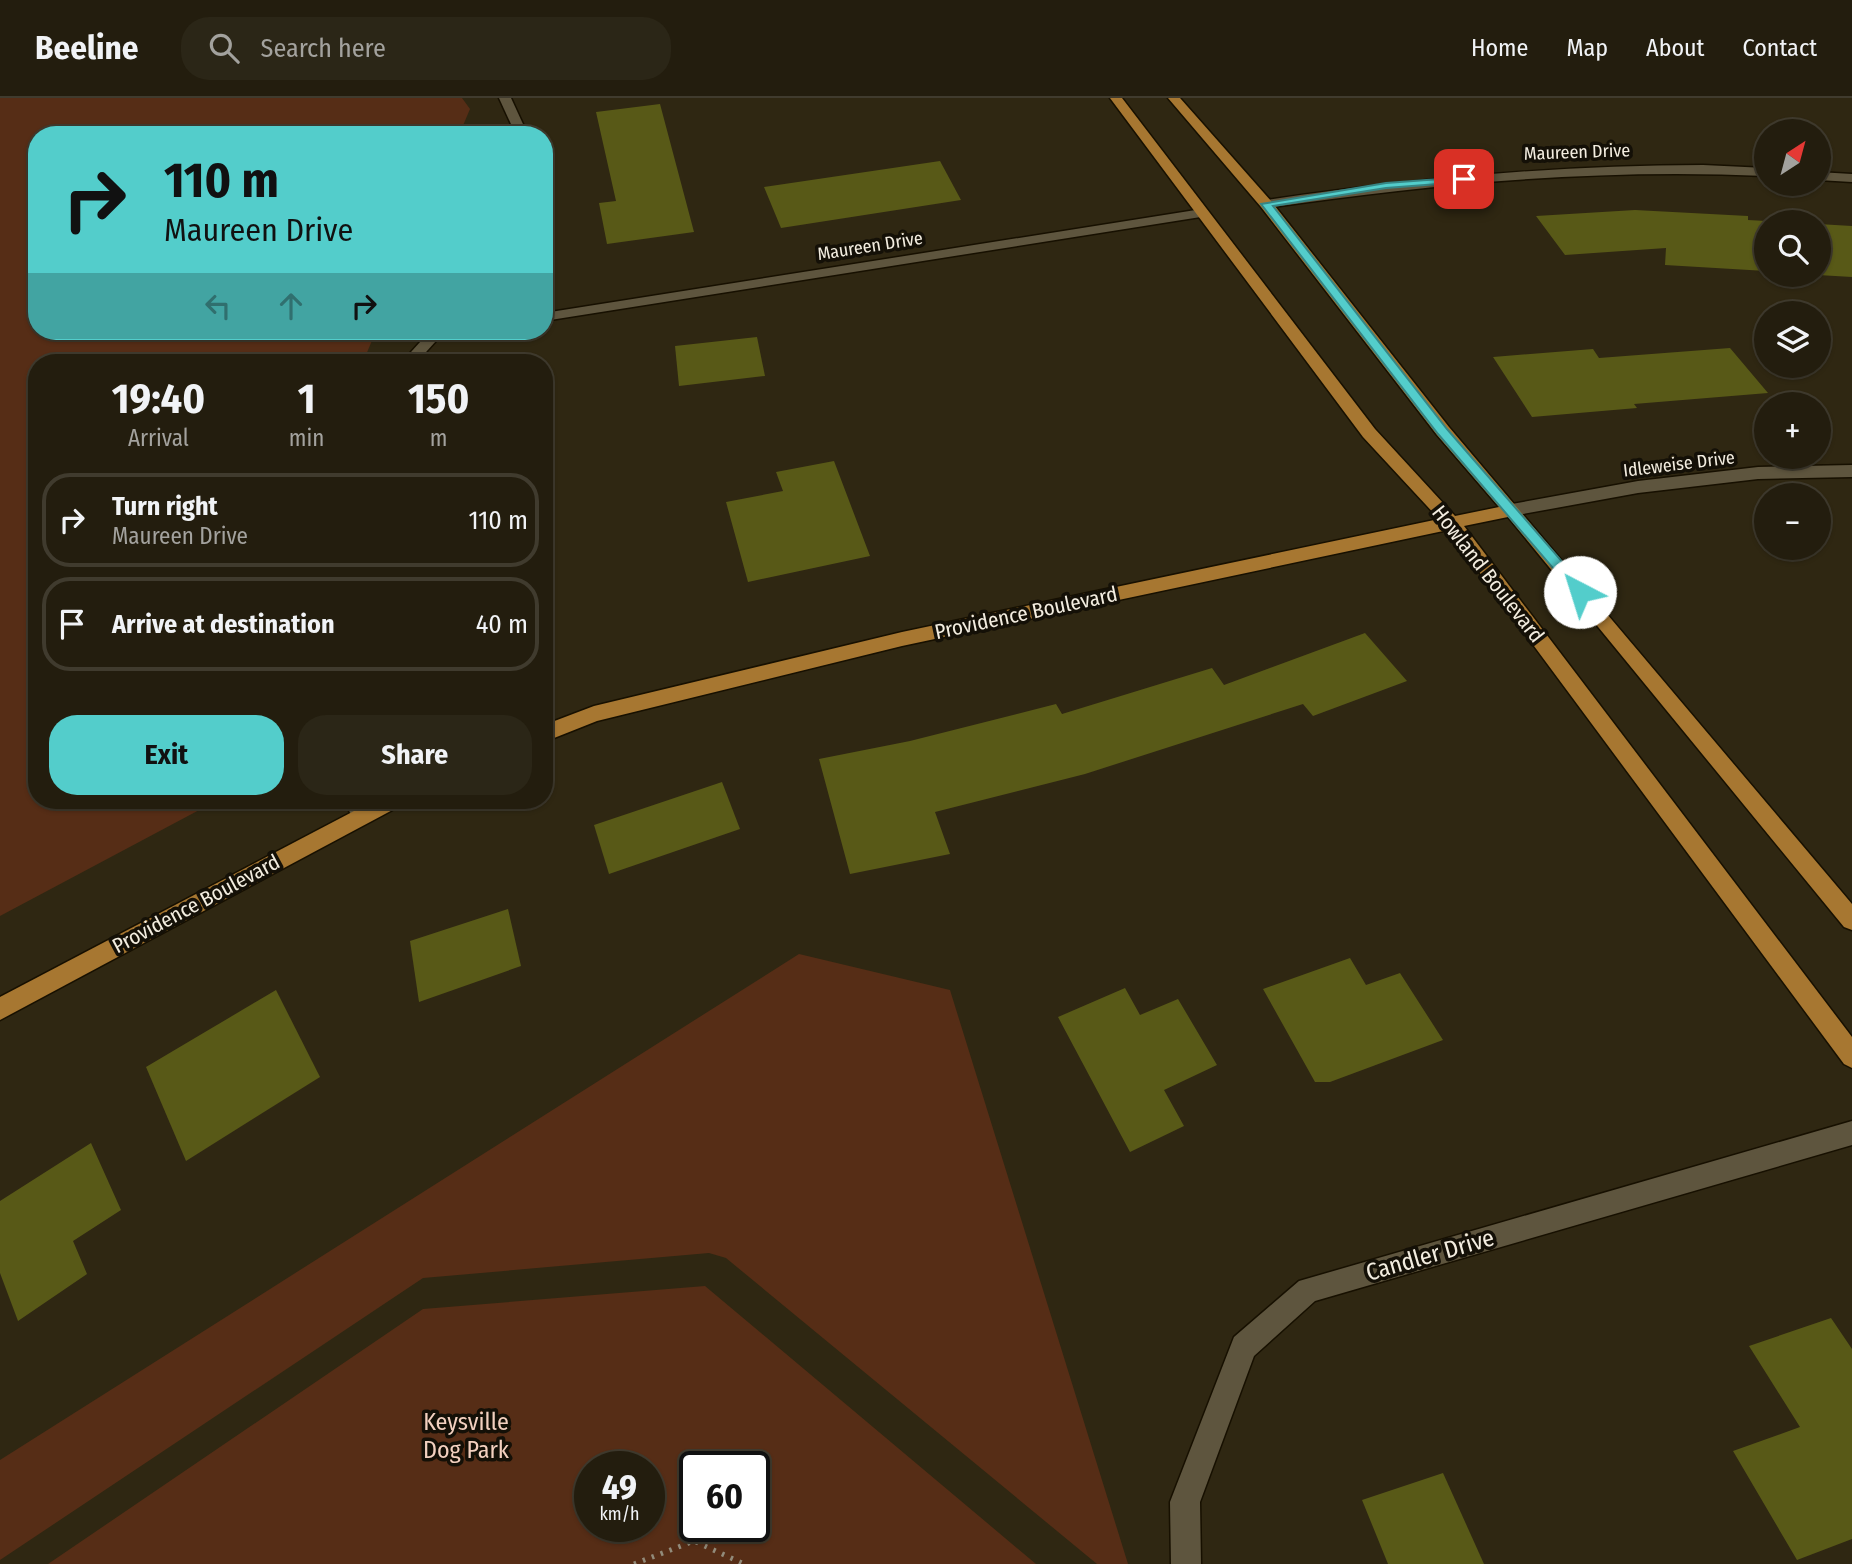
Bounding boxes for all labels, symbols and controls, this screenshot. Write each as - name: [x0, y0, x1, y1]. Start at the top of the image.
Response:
- search box: [181, 17, 671, 80]
- text: Beeline: [35, 28, 139, 68]
- icon: search: [205, 29, 243, 67]
- text: Search here: [261, 33, 386, 64]
- text: Home: [1471, 34, 1528, 62]
- text: Map: [1566, 34, 1608, 62]
- text: About: [1646, 34, 1704, 62]
- text: Contact: [1742, 34, 1817, 62]
- north arrow: [1754, 119, 1830, 196]
- map controls: [1754, 119, 1831, 560]
- street label: Maureen Drive: [1523, 139, 1631, 165]
- pin: [1434, 149, 1494, 209]
- text: 110 m: [164, 151, 279, 210]
- icon: right: [49, 154, 140, 245]
- icon: arrive: [1445, 160, 1483, 198]
- button: search: [1754, 210, 1831, 287]
- text: Maureen Drive: [164, 211, 353, 249]
- street label: Maureen Drive: [816, 227, 924, 265]
- icon: left: [199, 287, 237, 325]
- icon: ahead: [272, 287, 310, 325]
- icon: right: [345, 287, 383, 325]
- button: layers: [1754, 301, 1831, 378]
- text: 19:40: [112, 374, 205, 424]
- text: 1: [298, 374, 315, 424]
- text: 150: [408, 374, 469, 424]
- button: +: [1754, 392, 1831, 469]
- text: Arrival: [128, 424, 189, 452]
- text: min: [289, 424, 324, 452]
- text: m: [430, 424, 448, 452]
- street label: Idleweise Drive: [1622, 446, 1736, 482]
- button: −: [1754, 483, 1831, 560]
- text: Turn right: [112, 491, 218, 522]
- street label: Howland Boulevard: [1426, 500, 1550, 648]
- icon: right: [53, 501, 91, 539]
- text: 110 m: [468, 505, 528, 536]
- text: Maureen Drive: [112, 522, 248, 550]
- position arrow: [1543, 555, 1617, 629]
- street label: Providence Boulevard: [932, 581, 1120, 645]
- icon: arrive: [53, 605, 91, 643]
- text: Arrive at destination: [112, 609, 335, 640]
- text: 40 m: [476, 609, 528, 640]
- button: Exit: [49, 715, 284, 795]
- button: Share: [298, 715, 532, 795]
- street label: Providence Boulevard: [108, 849, 284, 959]
- street label: Candler Drive: [1363, 1223, 1497, 1287]
- park label: Keysville Dog Park: [423, 1408, 510, 1464]
- speed limit sign: 60: [679, 1451, 770, 1542]
- text: 49: [602, 1466, 637, 1508]
- text: km/h: [599, 1503, 640, 1525]

